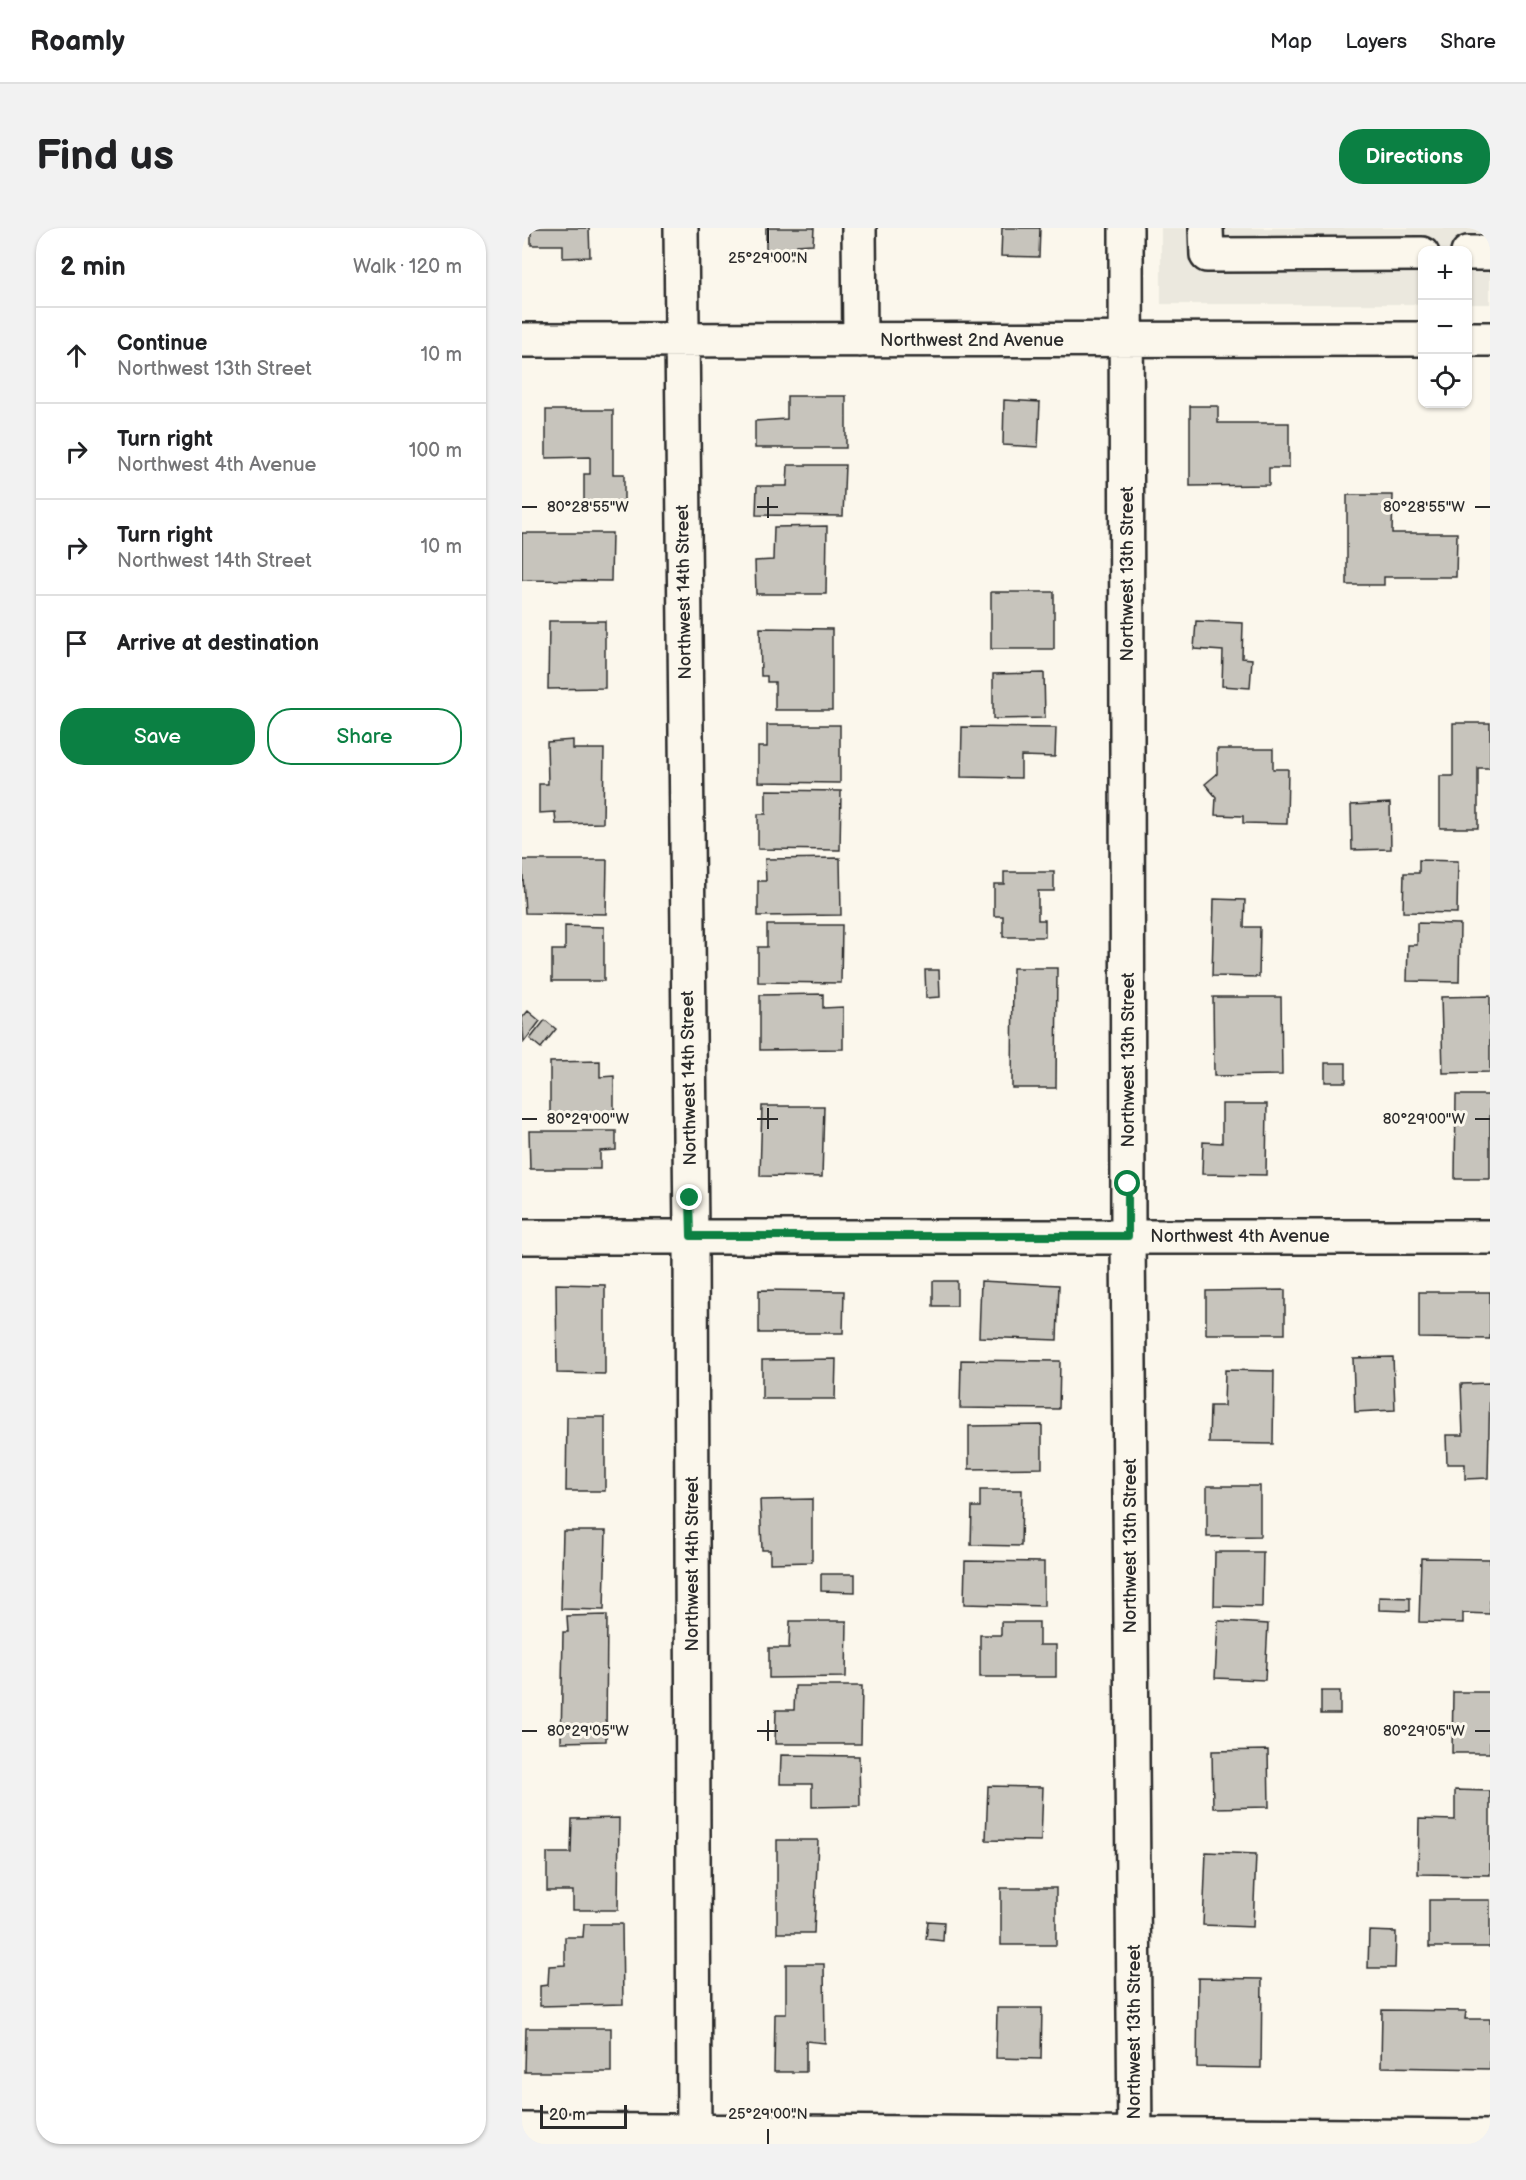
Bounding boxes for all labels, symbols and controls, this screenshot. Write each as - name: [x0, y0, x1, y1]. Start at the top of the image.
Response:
- text: Roamly: [30, 25, 125, 58]
- text: Map: [1270, 29, 1312, 54]
- text: Layers: [1345, 29, 1407, 54]
- text: Share: [1440, 29, 1496, 54]
- button: Directions: [1339, 129, 1490, 184]
- text: Find us: [36, 131, 174, 182]
- map controls: [1418, 246, 1472, 408]
- button: +: [1418, 246, 1472, 300]
- text: 25°29'00"N: [728, 249, 808, 268]
- text: 2 min: [60, 252, 126, 283]
- text: Walk · 120 m: [353, 255, 462, 279]
- button: −: [1418, 300, 1472, 354]
- text: Continue: [117, 330, 207, 357]
- street label: Northwest 2nd Avenue: [880, 330, 1064, 351]
- icon: ahead: [60, 339, 93, 372]
- text: 10 m: [421, 343, 462, 367]
- button: locate: [1418, 354, 1472, 408]
- text: Northwest 13th Street: [117, 357, 312, 381]
- text: Turn right: [117, 426, 213, 453]
- icon: right: [60, 435, 93, 468]
- text: 100 m: [409, 439, 462, 463]
- text: Northwest 4th Avenue: [117, 453, 316, 477]
- street label: Northwest 13th Street: [1117, 486, 1138, 662]
- text: 80°28'55"W: [547, 498, 629, 517]
- text: 80°28'55"W: [1383, 498, 1465, 517]
- street label: Northwest 14th Street: [672, 504, 696, 680]
- text: Turn right: [117, 522, 213, 549]
- icon: right: [60, 531, 93, 564]
- text: 10 m: [421, 535, 462, 559]
- text: Northwest 14th Street: [117, 549, 312, 573]
- icon: arrive: [60, 627, 93, 660]
- text: Arrive at destination: [117, 630, 319, 657]
- button: Save: [60, 708, 255, 765]
- button: Share: [267, 708, 462, 765]
- street label: Northwest 13th Street: [1118, 972, 1139, 1148]
- street label: Northwest 14th Street: [677, 990, 701, 1166]
- text: 80°29'00"W: [547, 1110, 629, 1129]
- text: 80°29'00"W: [1383, 1110, 1465, 1129]
- route start: [1114, 1170, 1140, 1196]
- route end: [676, 1184, 702, 1210]
- street label: Northwest 4th Avenue: [1150, 1226, 1330, 1247]
- street label: Northwest 13th Street: [1120, 1458, 1141, 1634]
- street label: Northwest 14th Street: [682, 1476, 703, 1652]
- text: 80°29'05"W: [547, 1722, 629, 1741]
- text: 80°29'05"W: [1383, 1722, 1465, 1741]
- street label: Northwest 13th Street: [1124, 1944, 1145, 2120]
- scale bar: [540, 2102, 627, 2130]
- text: 25°29'00"N: [728, 2105, 808, 2124]
- text: 20 m: [549, 2106, 585, 2125]

